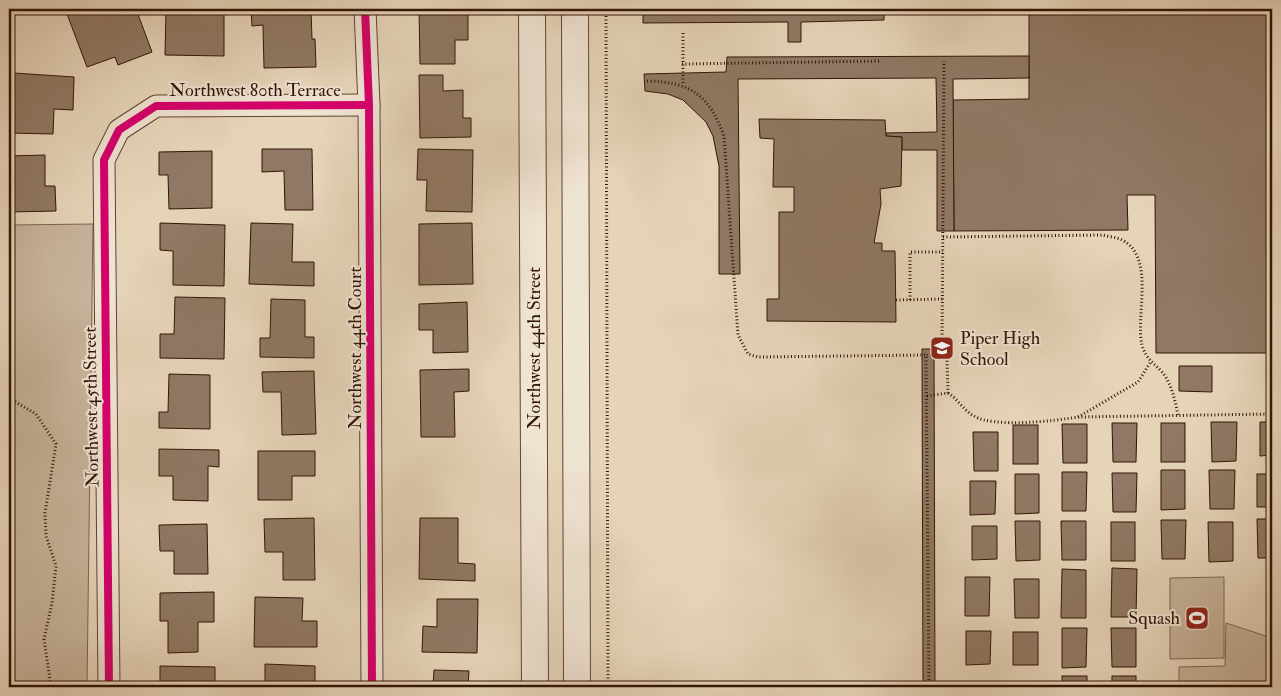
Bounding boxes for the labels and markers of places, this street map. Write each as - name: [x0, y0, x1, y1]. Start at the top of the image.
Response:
- place label: Piper High School: [960, 327, 1041, 371]
- school or university icon: Piper High School: [929, 335, 955, 361]
- sports icon: Squash: [1184, 605, 1210, 631]
- place label: Squash: [1128, 607, 1181, 630]

